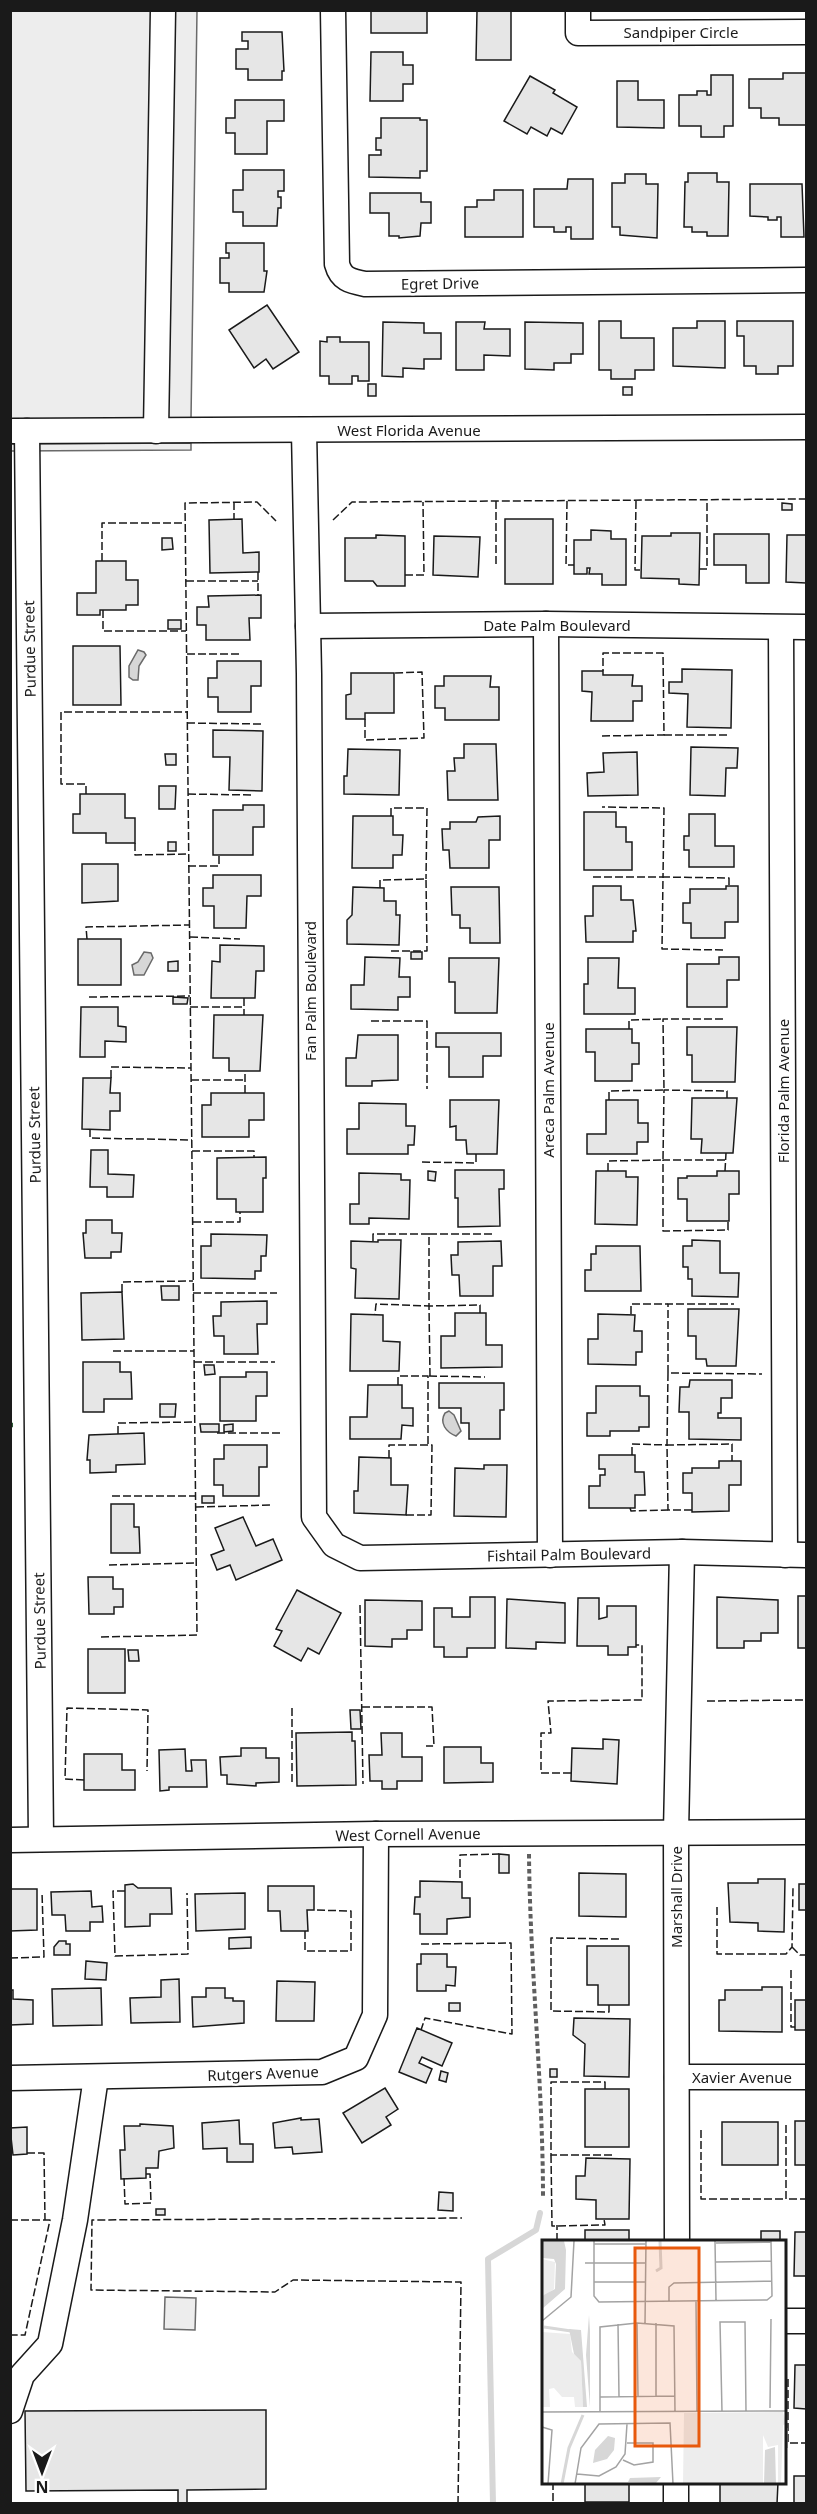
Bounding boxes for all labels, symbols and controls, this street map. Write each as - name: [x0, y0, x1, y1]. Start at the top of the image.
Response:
- street label: Sandpiper Circle: [624, 22, 738, 42]
- street label: Egret Drive: [401, 272, 479, 294]
- street label: West Florida Avenue: [337, 420, 481, 440]
- street label: Purdue Street: [18, 600, 40, 698]
- street label: Date Palm Boulevard: [483, 615, 631, 635]
- street label: Fan Palm Boulevard: [300, 921, 320, 1061]
- street label: Florida Palm Avenue: [773, 1019, 793, 1163]
- street label: Areca Palm Avenue: [538, 1022, 558, 1158]
- street label: Purdue Street: [23, 1086, 45, 1184]
- street label: Fishtail Palm Boulevard: [487, 1543, 651, 1565]
- street label: Purdue Street: [28, 1572, 50, 1670]
- street label: West Cornell Avenue: [335, 1823, 481, 1845]
- street label: Marshall Drive: [666, 1846, 686, 1948]
- street label: Rutgers Avenue: [207, 2061, 319, 2085]
- street label: Xavier Avenue: [692, 2067, 792, 2087]
- inset map: [542, 2240, 787, 2484]
- north arrow: [12, 2442, 72, 2502]
- text: N: [35, 2476, 49, 2498]

